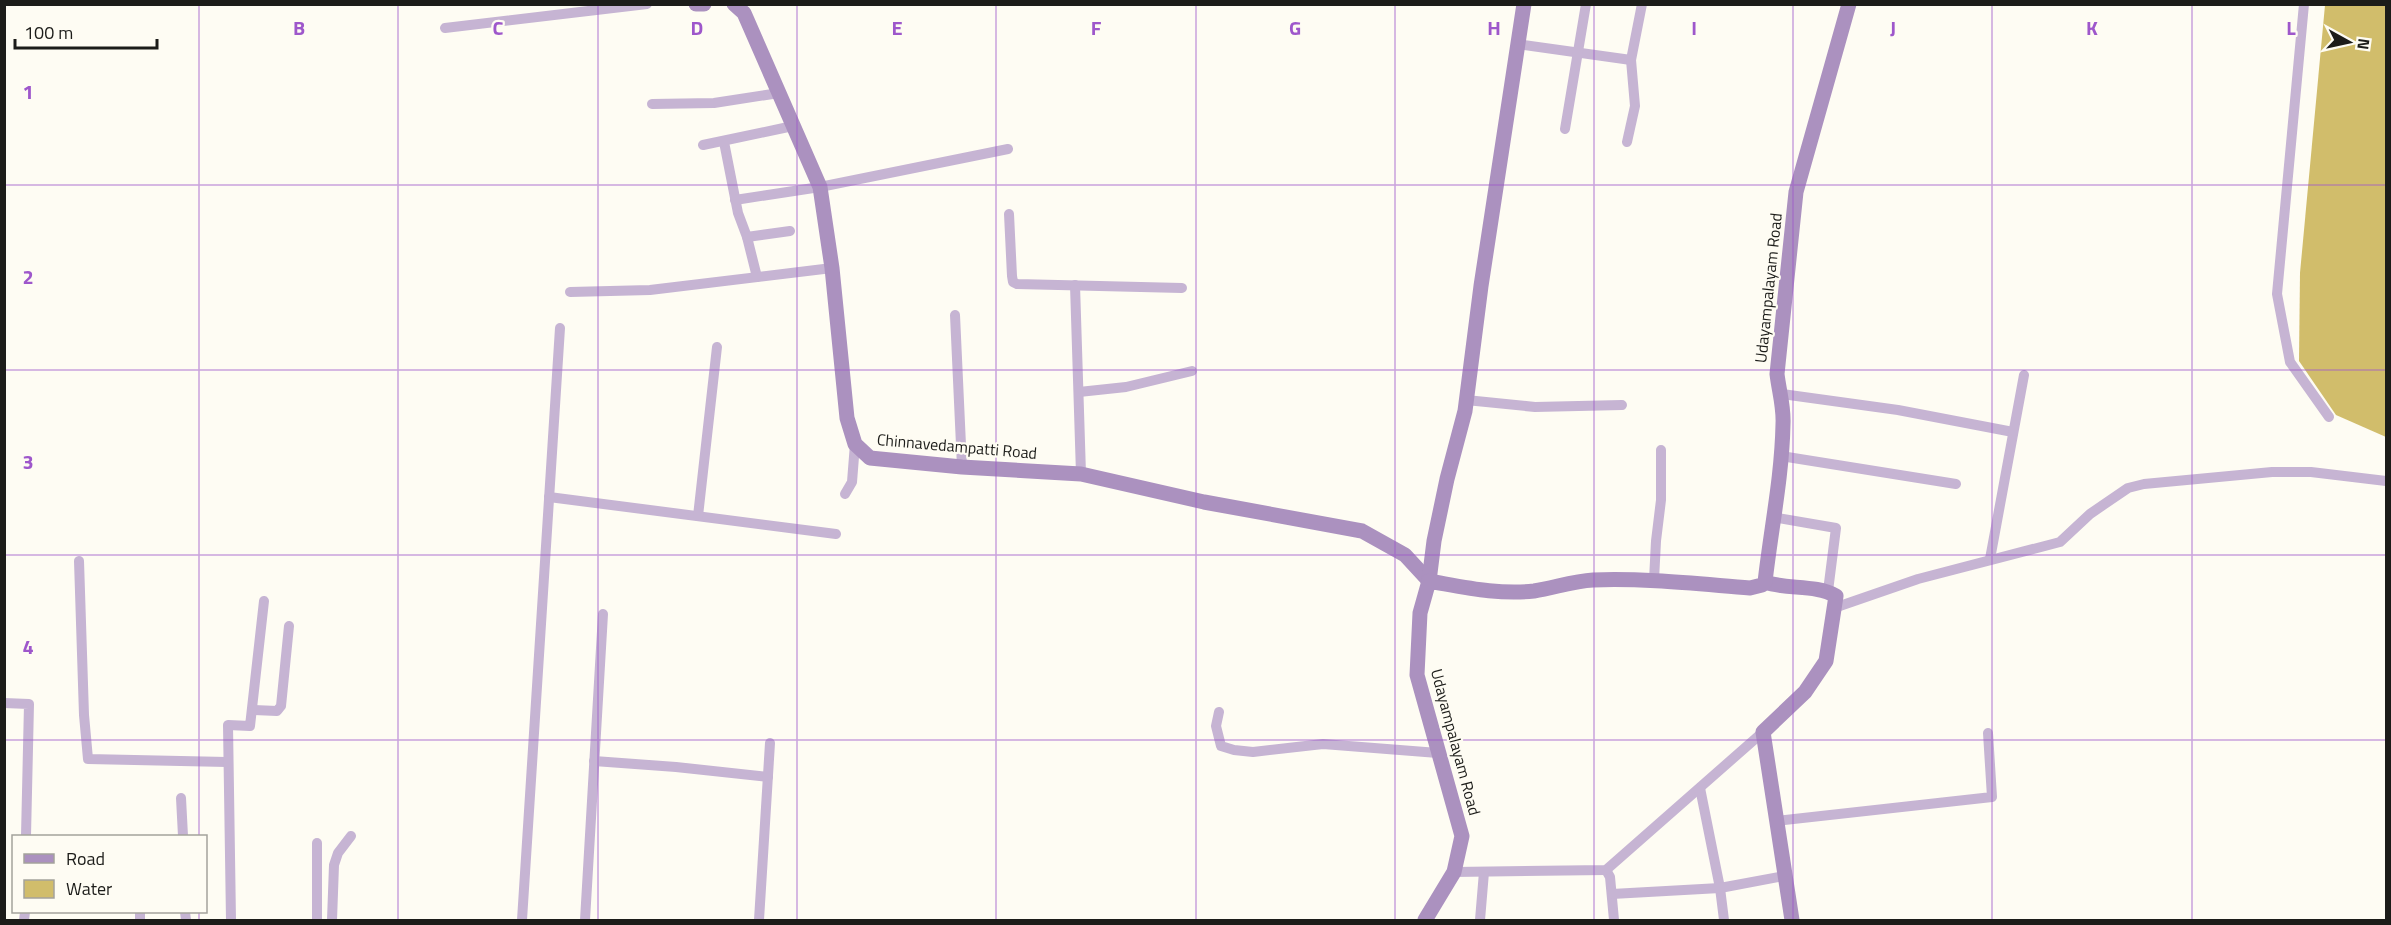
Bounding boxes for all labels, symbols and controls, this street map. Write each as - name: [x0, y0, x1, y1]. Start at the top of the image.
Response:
- scale bar: [15, 12, 158, 50]
- text: B: [293, 12, 305, 43]
- text: C: [493, 12, 504, 43]
- text: D: [691, 12, 703, 43]
- text: E: [891, 12, 903, 43]
- text: F: [1091, 12, 1102, 43]
- text: G: [1289, 12, 1301, 43]
- text: H: [1487, 12, 1501, 43]
- text: I: [1691, 12, 1697, 43]
- text: J: [1890, 12, 1896, 43]
- text: K: [2086, 12, 2098, 43]
- text: L: [2286, 12, 2296, 43]
- north arrow: [2319, 12, 2379, 72]
- text: 100 m: [24, 19, 73, 46]
- text: N: [2351, 37, 2377, 51]
- text: 1: [22, 76, 34, 107]
- street label: Udayampalayam Road: [1748, 212, 1788, 364]
- text: 2: [22, 261, 34, 292]
- street label: Chinnavedampatti Road: [876, 427, 1038, 465]
- text: 3: [22, 446, 34, 477]
- text: 4: [22, 631, 34, 662]
- street label: Udayampalayam Road: [1425, 666, 1487, 818]
- legend: [12, 835, 207, 913]
- text: Road: [66, 845, 105, 872]
- text: Water: [66, 875, 112, 902]

